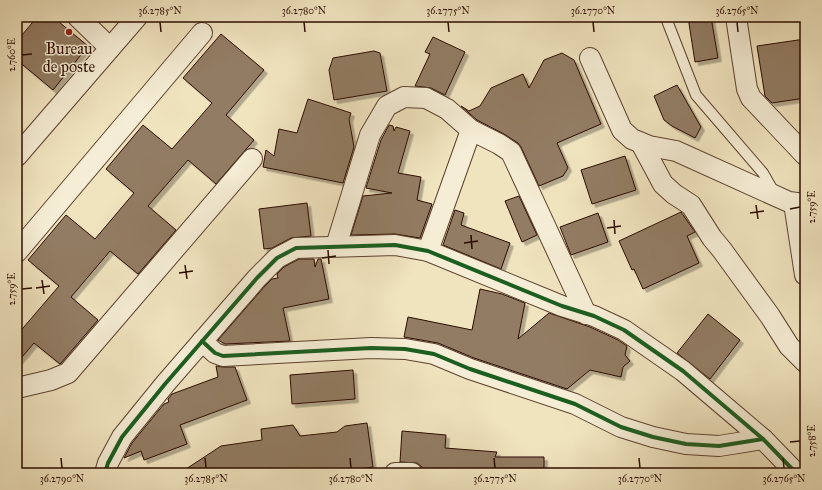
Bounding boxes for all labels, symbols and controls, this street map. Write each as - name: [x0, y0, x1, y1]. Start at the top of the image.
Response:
- text: 36.2785°N: [138, 5, 182, 17]
- text: 36.2780°N: [282, 5, 327, 17]
- text: 36.2775°N: [426, 5, 470, 17]
- text: 36.2770°N: [571, 5, 616, 17]
- text: 36.2765°N: [715, 5, 759, 17]
- marker: Bureau de poste: [64, 27, 74, 37]
- text: 2.760°E: [6, 38, 18, 72]
- place label: Bureau de poste: [43, 39, 96, 76]
- text: 2.759°E: [806, 191, 818, 223]
- text: 2.759°E: [6, 273, 18, 305]
- text: 2.758°E: [806, 425, 818, 457]
- text: 36.2790°N: [40, 473, 85, 485]
- text: 36.2785°N: [184, 473, 228, 485]
- text: 36.2780°N: [329, 473, 374, 485]
- text: 36.2775°N: [473, 473, 517, 485]
- text: 36.2770°N: [618, 473, 663, 485]
- text: 36.2765°N: [762, 473, 806, 485]

